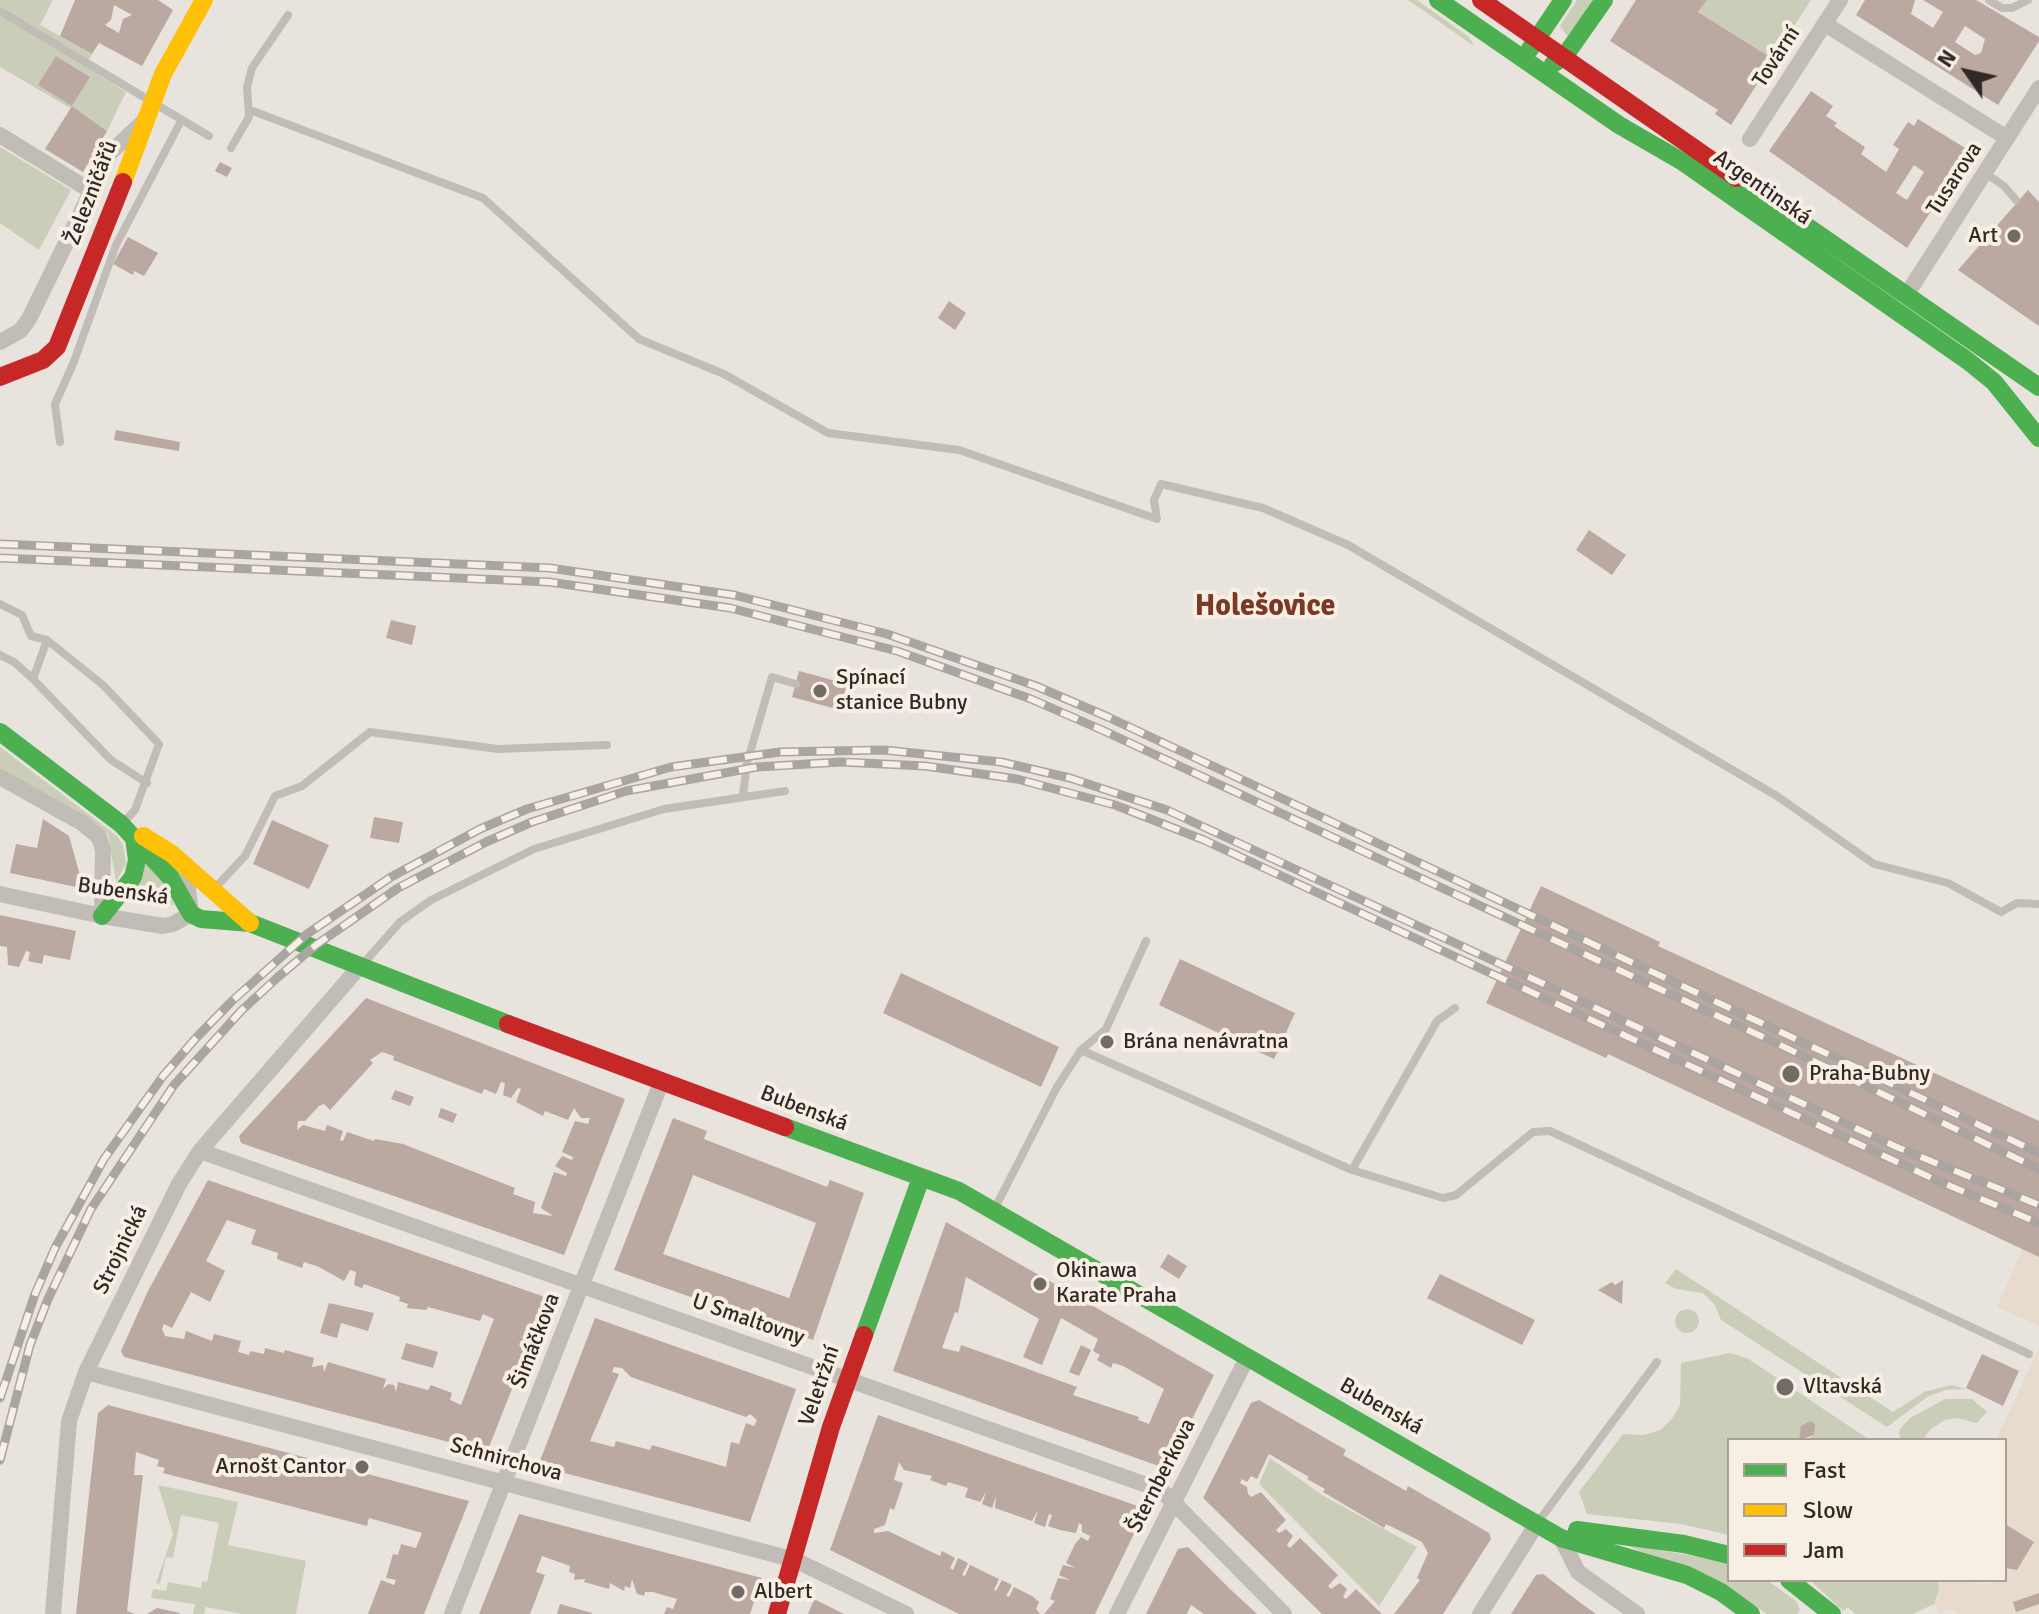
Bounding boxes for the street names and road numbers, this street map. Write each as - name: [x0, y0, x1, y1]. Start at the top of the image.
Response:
- street label: Tovární: [1748, 22, 1806, 92]
- street label: Železničářů: [60, 137, 124, 249]
- street label: Tusarova: [1922, 137, 1988, 221]
- street label: Argentinská: [1708, 145, 1816, 231]
- street label: Bubenská: [76, 873, 170, 911]
- street label: Bubenská: [756, 1080, 852, 1138]
- street label: Strojnická: [88, 1201, 154, 1299]
- street label: U Smaltovny: [688, 1288, 808, 1352]
- street label: Šimáčkova: [506, 1290, 566, 1392]
- street label: Veletržní: [794, 1342, 846, 1430]
- street label: Bubenská: [1335, 1373, 1427, 1441]
- street label: Šternberkova: [1122, 1415, 1202, 1537]
- street label: Schnirchova: [447, 1432, 565, 1488]

